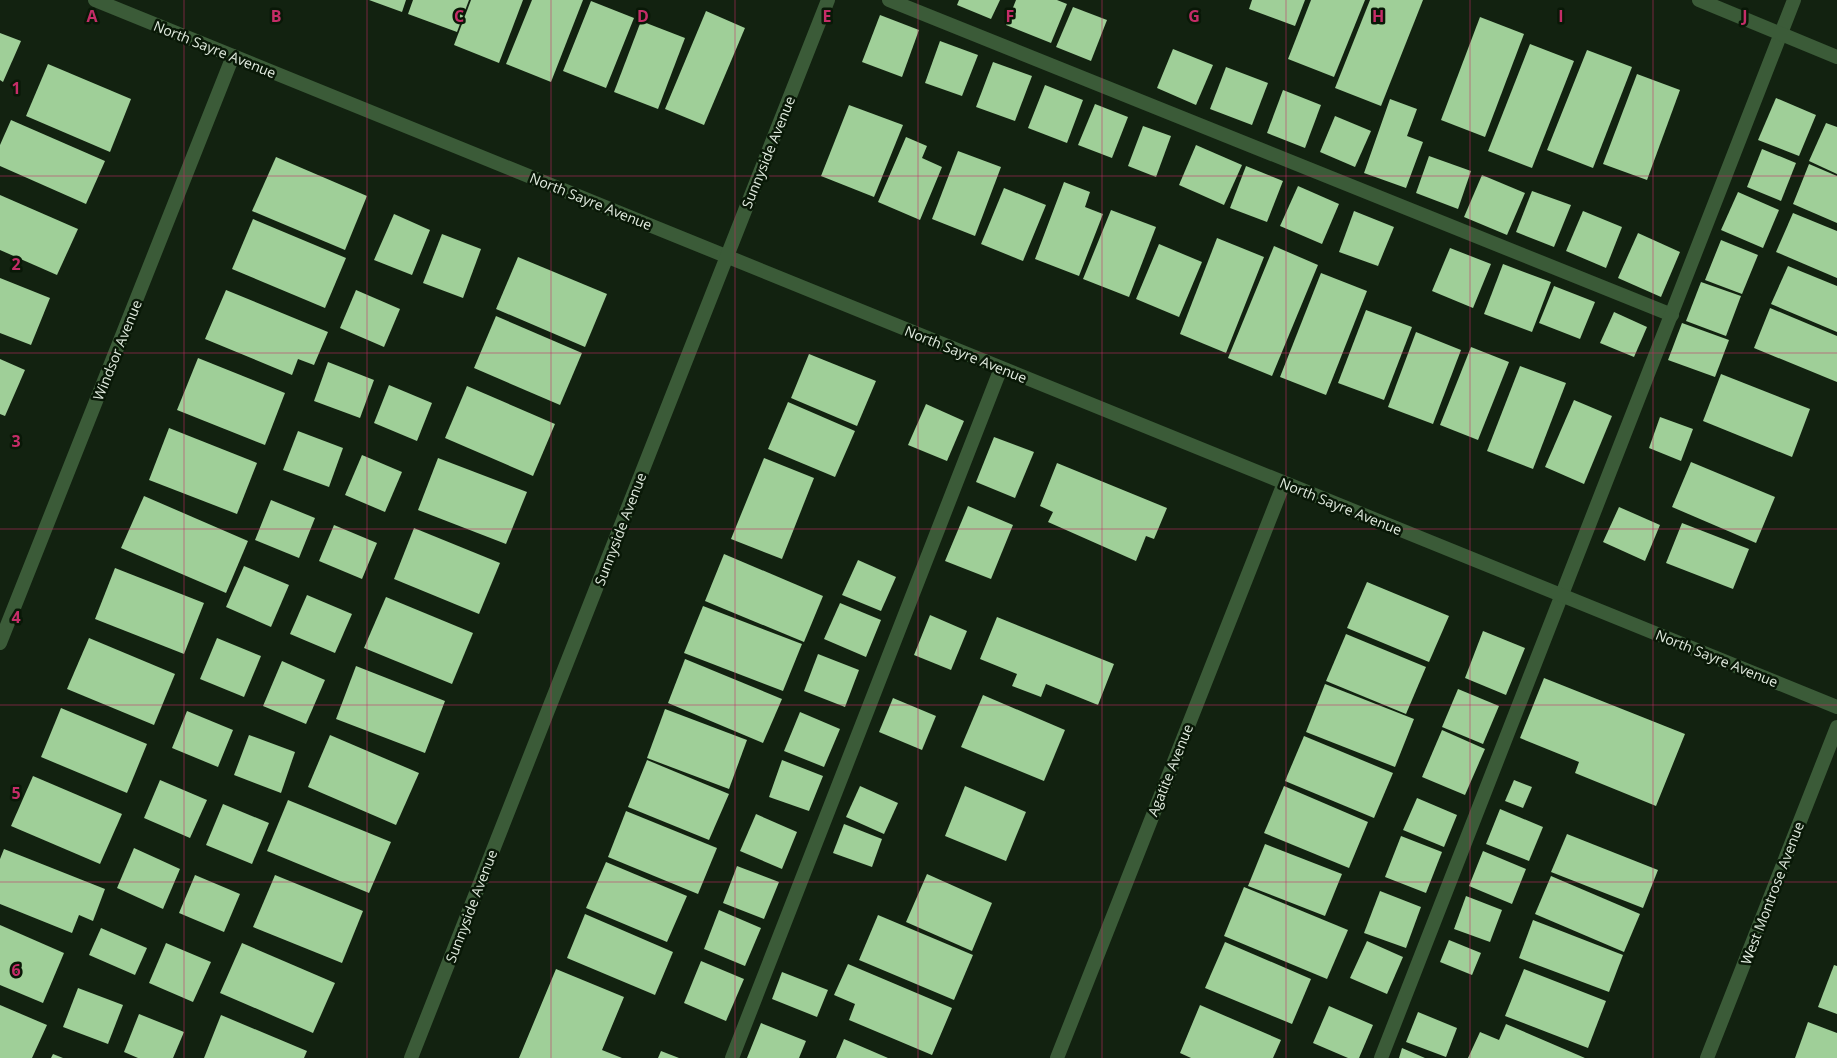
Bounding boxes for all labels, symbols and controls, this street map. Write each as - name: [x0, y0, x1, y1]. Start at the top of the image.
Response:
- text: A: [86, 5, 98, 27]
- text: B: [271, 5, 281, 27]
- text: C: [454, 5, 464, 27]
- text: D: [637, 5, 649, 27]
- text: E: [823, 5, 832, 27]
- text: F: [1006, 5, 1014, 27]
- text: G: [1188, 5, 1200, 27]
- text: H: [1372, 5, 1384, 27]
- text: I: [1558, 5, 1564, 27]
- text: J: [1740, 5, 1748, 27]
- street label: North Sayre Avenue: [151, 16, 279, 82]
- text: 1: [11, 77, 21, 99]
- street label: Sunnyside Avenue: [737, 93, 799, 211]
- street label: North Sayre Avenue: [527, 168, 655, 234]
- text: 2: [11, 253, 21, 275]
- street label: Windsor Avenue: [88, 297, 146, 403]
- street label: North Sayre Avenue: [902, 321, 1030, 387]
- text: 3: [11, 430, 21, 452]
- street label: Sunnyside Avenue: [590, 470, 650, 588]
- street label: North Sayre Avenue: [1277, 473, 1405, 539]
- text: 4: [11, 606, 21, 628]
- street label: North Sayre Avenue: [1653, 625, 1781, 691]
- street label: Agatite Avenue: [1143, 721, 1197, 819]
- text: 5: [11, 782, 21, 804]
- street label: West Montrose Avenue: [1736, 819, 1808, 967]
- street label: Sunnyside Avenue: [441, 847, 501, 965]
- text: 6: [11, 959, 21, 981]

